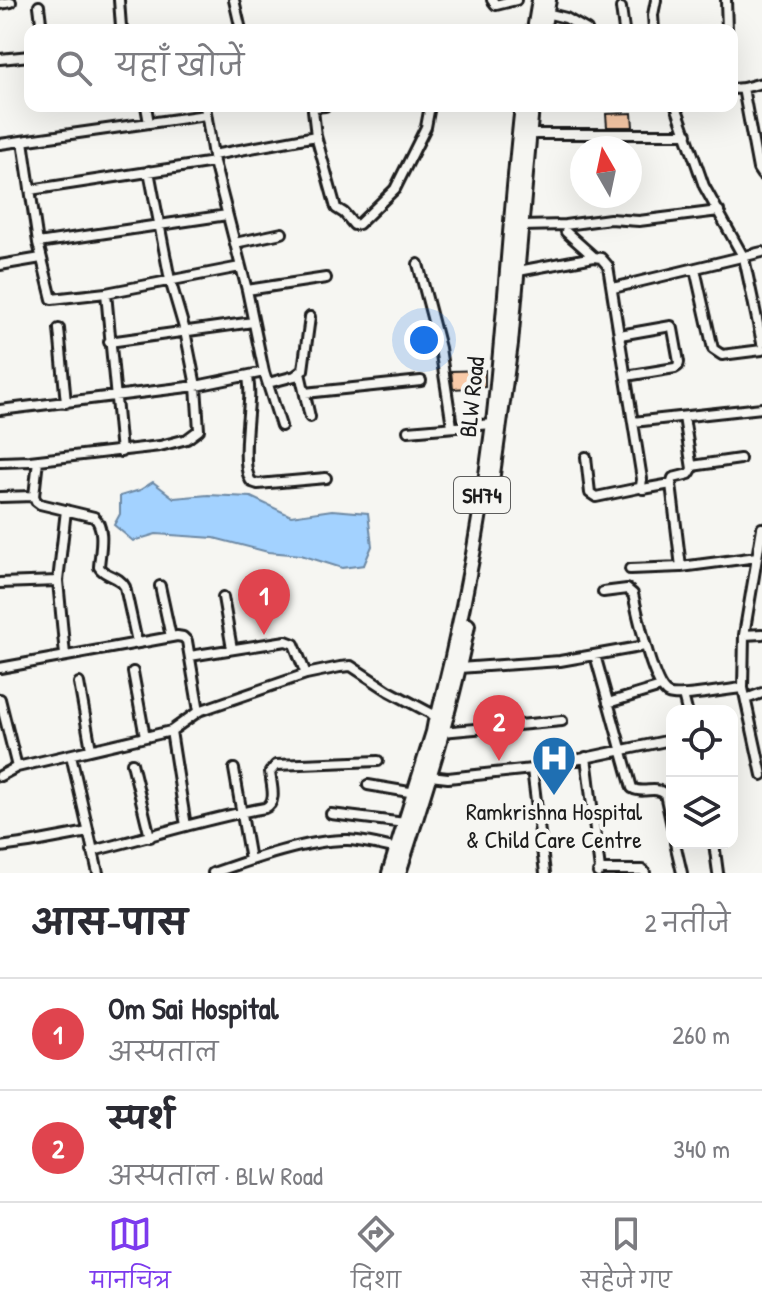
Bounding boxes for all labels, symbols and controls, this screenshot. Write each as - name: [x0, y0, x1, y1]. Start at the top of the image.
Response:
- search box: [24, 24, 738, 112]
- text: यहाँ खोजें: [116, 45, 244, 85]
- icon: search: [52, 46, 96, 90]
- north arrow: [570, 136, 642, 208]
- your location: [404, 320, 444, 360]
- street label: BLW Road: [451, 355, 491, 439]
- road number: SH74: [454, 477, 510, 513]
- pin: 1: [238, 569, 290, 635]
- pin: 2: [473, 695, 525, 761]
- map controls: [666, 705, 738, 849]
- button: locate: [666, 705, 738, 777]
- hospital icon: Ramkrishna Hospital & Child Care Centre: [530, 734, 578, 797]
- button: layers: [666, 777, 738, 849]
- place label: Ramkrishna Hospital & Child Care Centre: [466, 795, 643, 855]
- text: आस-पास: [32, 899, 187, 945]
- text: 2 नतीजे: [644, 905, 730, 940]
- text: Om Sai Hospital: [108, 988, 278, 1028]
- text: 1: [53, 1017, 63, 1052]
- text: 260 m: [672, 1017, 730, 1052]
- text: अस्पताल: [108, 1034, 218, 1069]
- text: स्पर्श: [108, 1098, 174, 1138]
- text: 2: [52, 1131, 64, 1166]
- text: 340 m: [673, 1131, 730, 1166]
- text: अस्पताल · BLW Road: [108, 1158, 323, 1193]
- tab: मानचित्र: [90, 1212, 171, 1305]
- tab: दिशा: [351, 1212, 401, 1305]
- tab: सहेजे गए: [581, 1212, 672, 1305]

